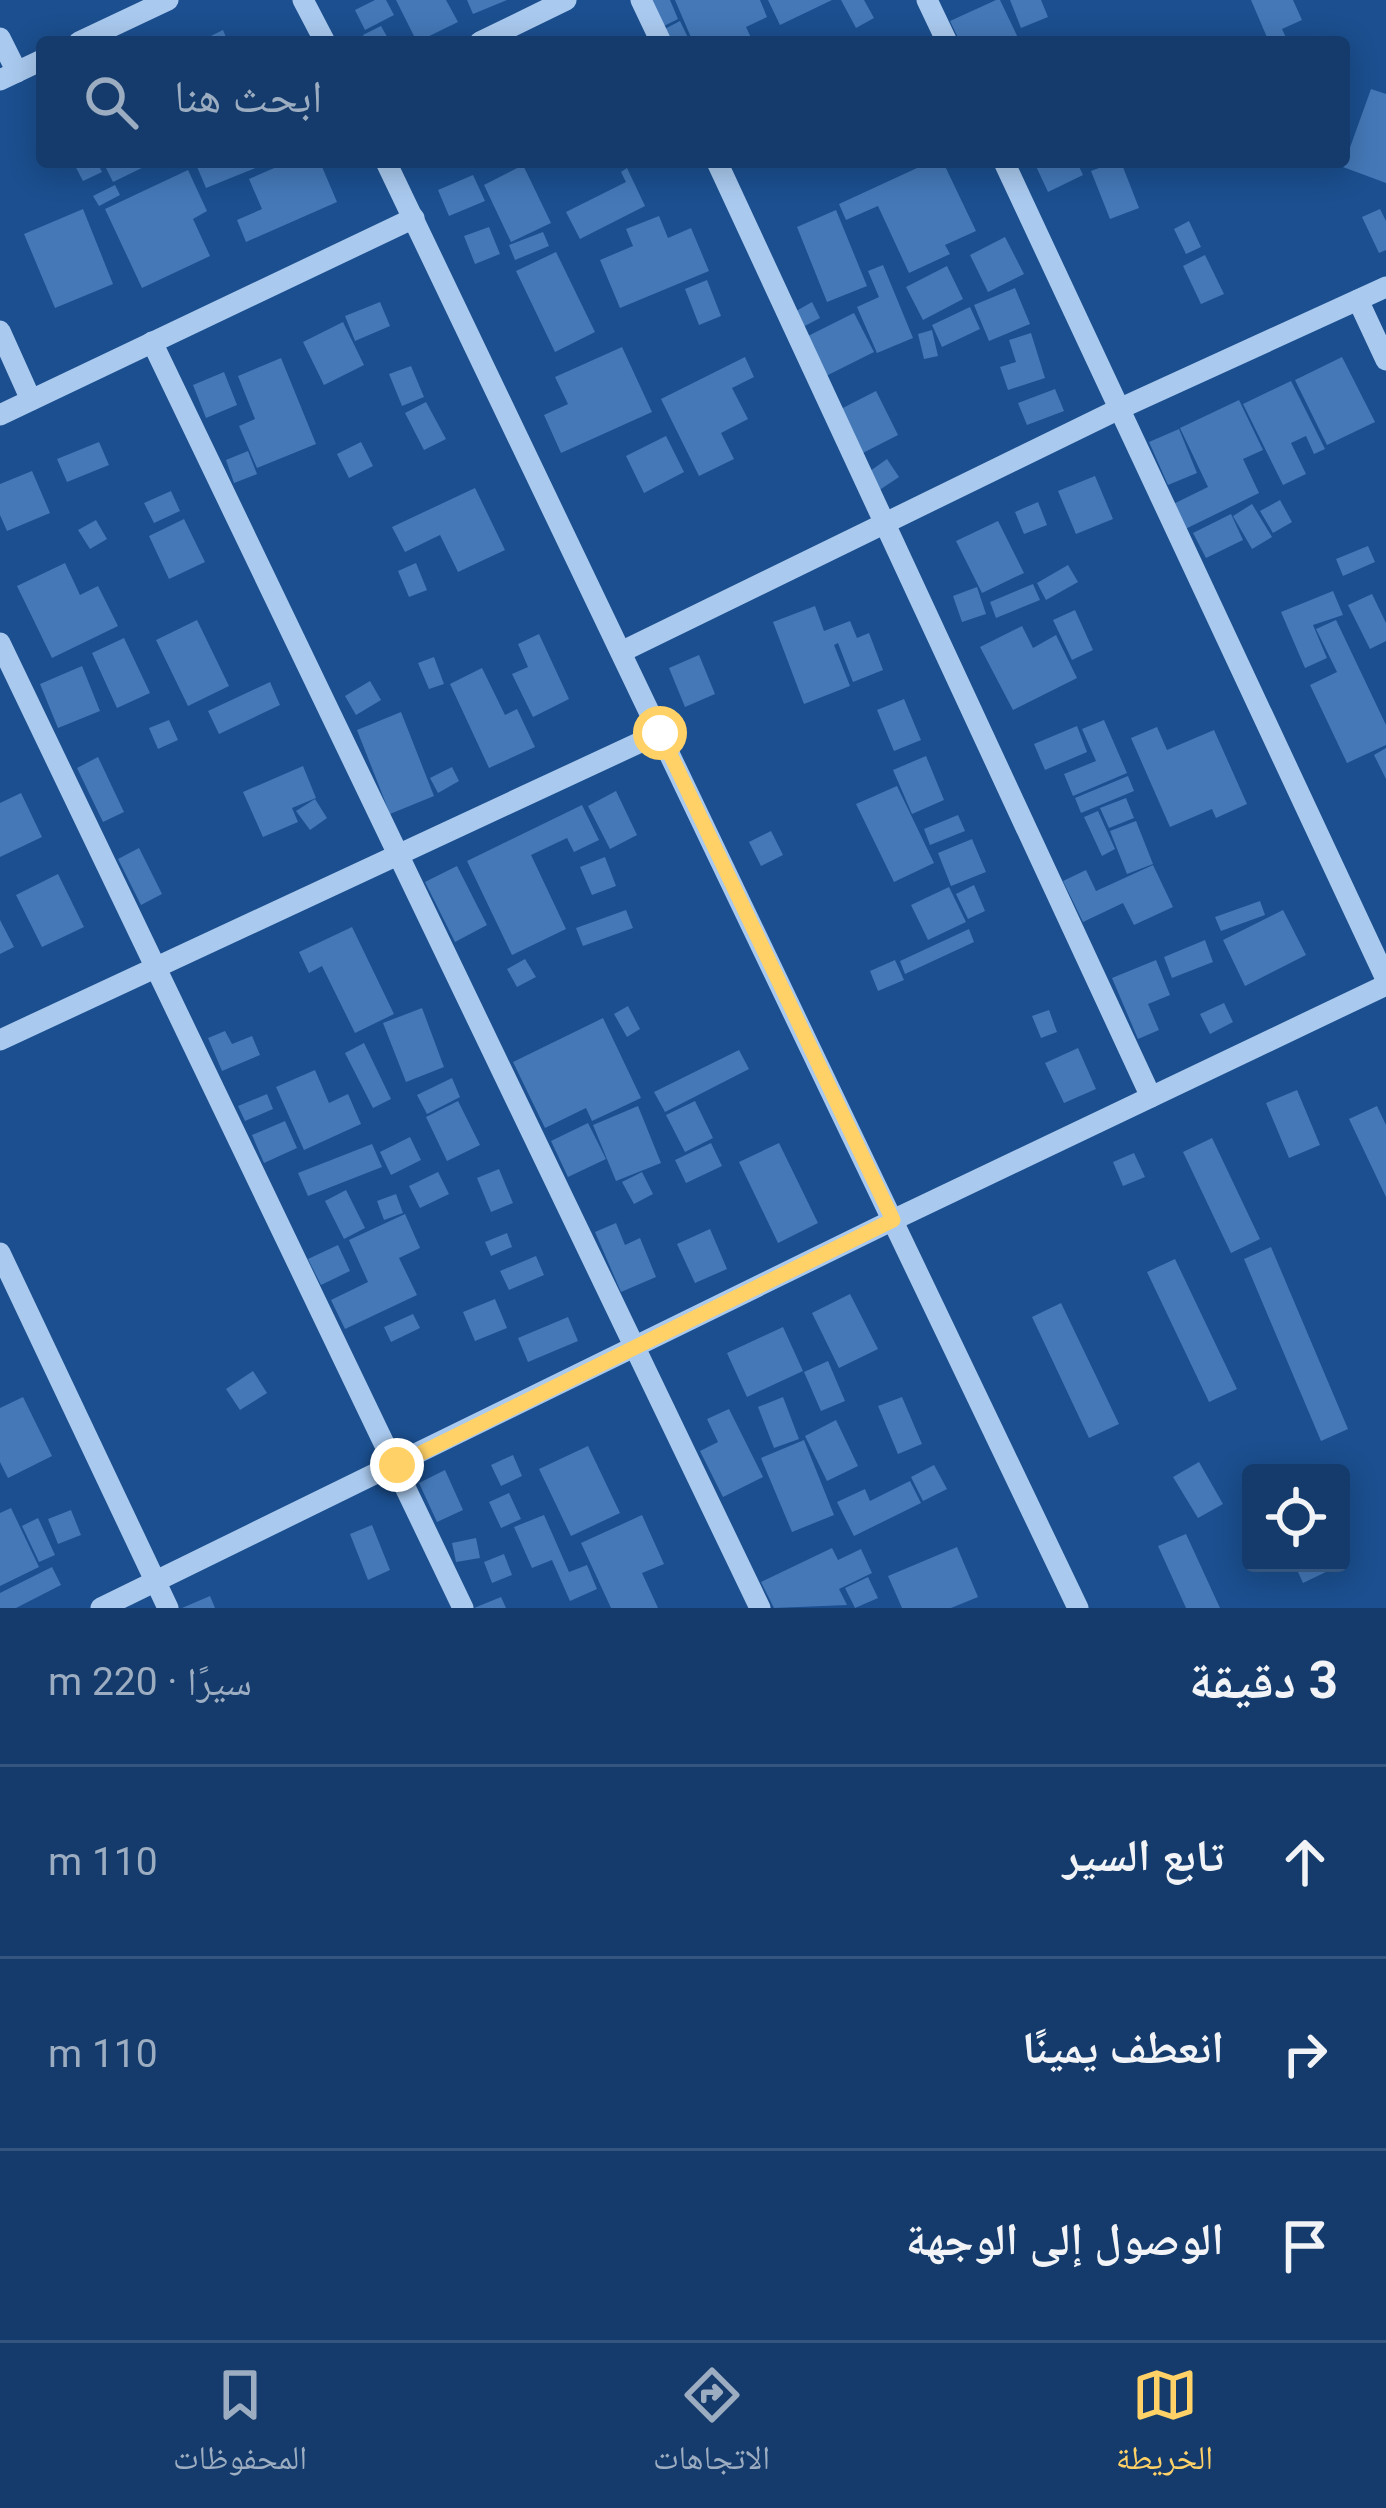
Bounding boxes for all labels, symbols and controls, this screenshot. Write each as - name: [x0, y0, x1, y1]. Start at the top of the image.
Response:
- search box: [36, 36, 1350, 168]
- icon: search: [78, 69, 144, 135]
- text: ابحث هنا: [174, 70, 322, 123]
- route start: [633, 706, 687, 760]
- route end: [370, 1438, 424, 1492]
- map controls: [1242, 1464, 1350, 1572]
- button: locate: [1242, 1464, 1350, 1572]
- text: 3 دقيقة: [1189, 1651, 1338, 1710]
- text: سيرًا · 220 m: [48, 1659, 252, 1705]
- text: تابع السير: [1063, 1829, 1224, 1882]
- icon: ahead: [1272, 1829, 1338, 1895]
- text: 110 m: [48, 1839, 158, 1885]
- text: انعطف يمينًا: [1022, 2021, 1224, 2074]
- icon: right: [1272, 2021, 1338, 2087]
- text: 110 m: [48, 2031, 158, 2077]
- text: الوصول إلى الوجهة: [906, 2213, 1224, 2266]
- icon: arrive: [1272, 2213, 1338, 2279]
- tab: المحفوظات: [173, 2362, 307, 2490]
- tab: الاتجاهات: [653, 2362, 770, 2490]
- tab: الخريطة: [1116, 2362, 1213, 2490]

